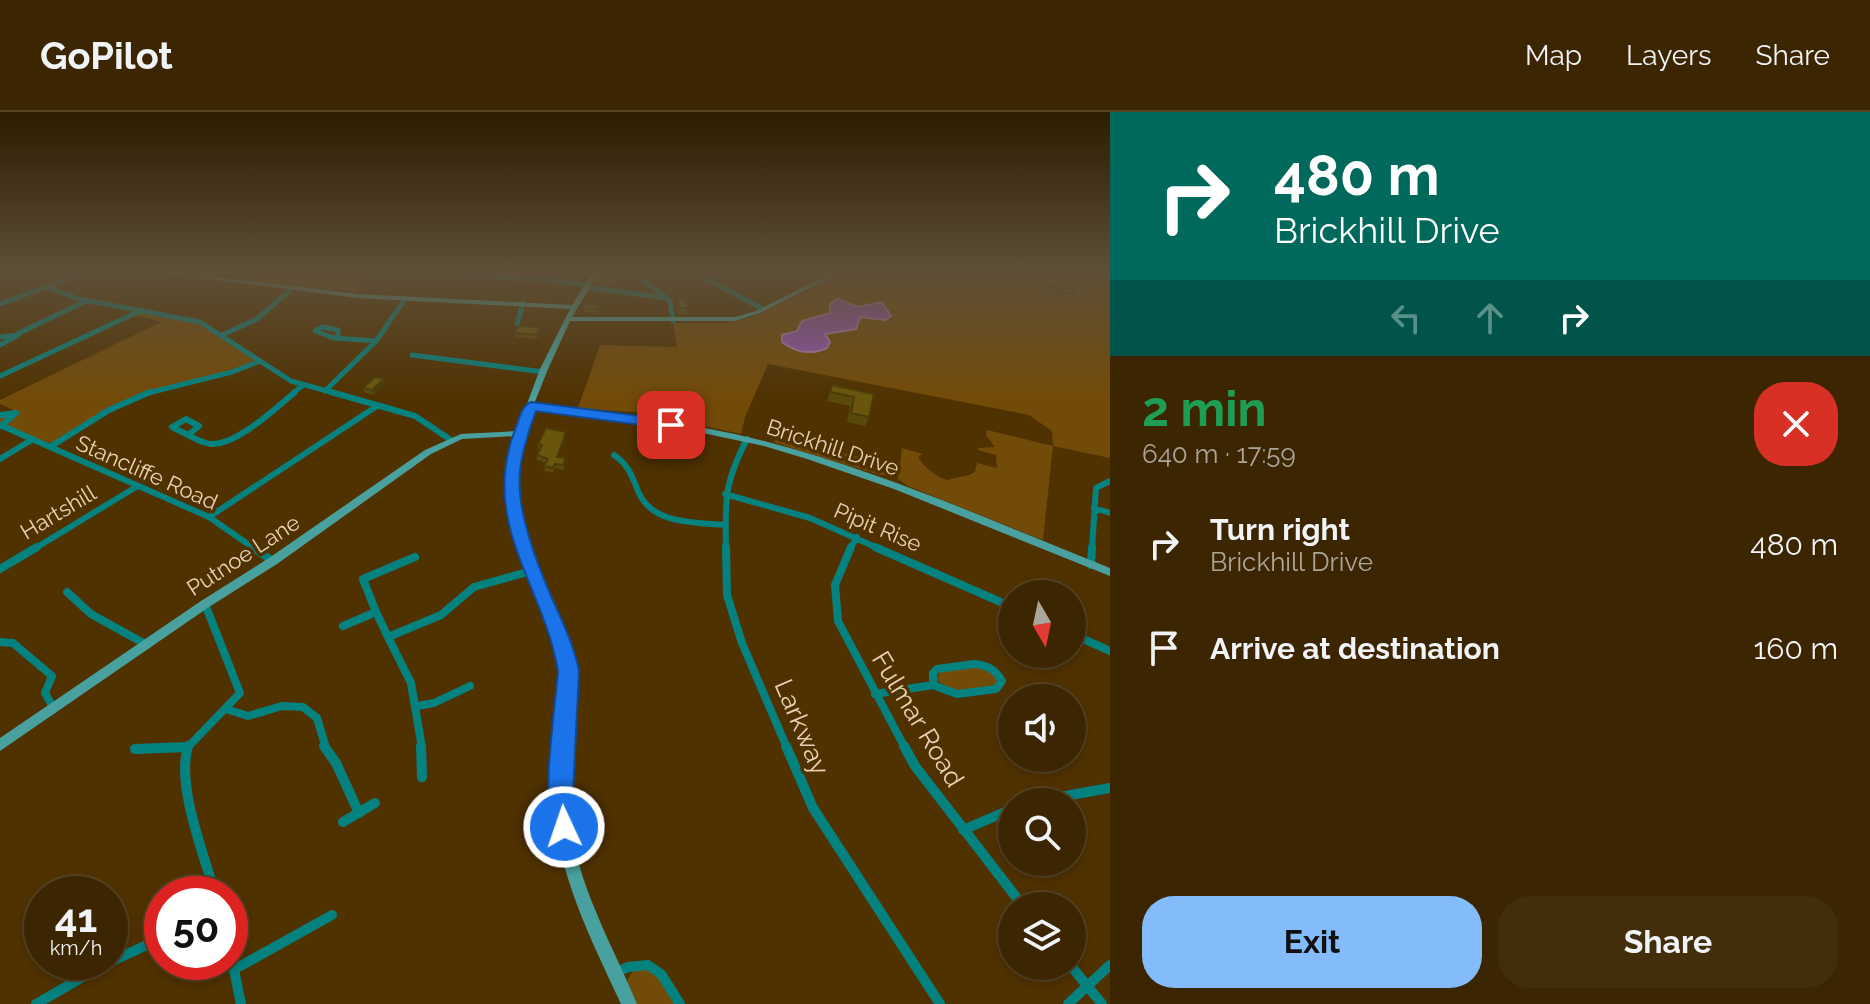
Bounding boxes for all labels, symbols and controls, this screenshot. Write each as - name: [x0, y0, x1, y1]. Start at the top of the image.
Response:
- text: GoPilot: [40, 33, 173, 78]
- text: Map: [1525, 39, 1582, 72]
- text: Layers: [1626, 39, 1712, 72]
- text: Share: [1756, 39, 1830, 72]
- text: 480 m: [1274, 142, 1440, 208]
- icon: right: [1142, 144, 1246, 248]
- text: Brickhill Drive: [1274, 209, 1500, 251]
- icon: left: [1384, 296, 1428, 340]
- icon: ahead: [1468, 296, 1512, 340]
- icon: right: [1552, 296, 1596, 340]
- text: 2 min: [1142, 381, 1267, 437]
- button: close: [1754, 382, 1838, 466]
- pin: [637, 391, 705, 459]
- icon: arrive: [649, 403, 693, 447]
- street label: Brickhill Drive: [763, 413, 903, 481]
- street label: Stancliffe Road: [72, 429, 222, 515]
- text: 640 m · 17:59: [1142, 439, 1296, 469]
- street label: Hartshill: [16, 479, 100, 545]
- street label: Pipit Rise: [830, 497, 926, 557]
- street label: Putnoe Lane: [182, 509, 304, 601]
- text: Turn right: [1210, 512, 1350, 547]
- icon: right: [1142, 522, 1186, 566]
- text: 480 m: [1750, 527, 1838, 562]
- text: Brickhill Drive: [1210, 547, 1373, 577]
- north arrow: [998, 580, 1086, 668]
- map controls: [998, 580, 1086, 980]
- icon: arrive: [1142, 626, 1186, 670]
- text: Arrive at destination: [1210, 631, 1500, 666]
- text: 160 m: [1753, 631, 1838, 666]
- street label: Fulmar Road: [866, 646, 970, 792]
- street label: Larkway: [768, 675, 836, 779]
- button: sound: [998, 684, 1086, 772]
- position arrow: [522, 785, 606, 869]
- button: search: [998, 788, 1086, 876]
- speed limit sign: 50: [144, 876, 248, 980]
- button: layers: [998, 892, 1086, 980]
- text: 41: [55, 894, 97, 941]
- button: Exit: [1142, 896, 1482, 988]
- button: Share: [1498, 896, 1838, 988]
- text: km/h: [50, 936, 102, 960]

